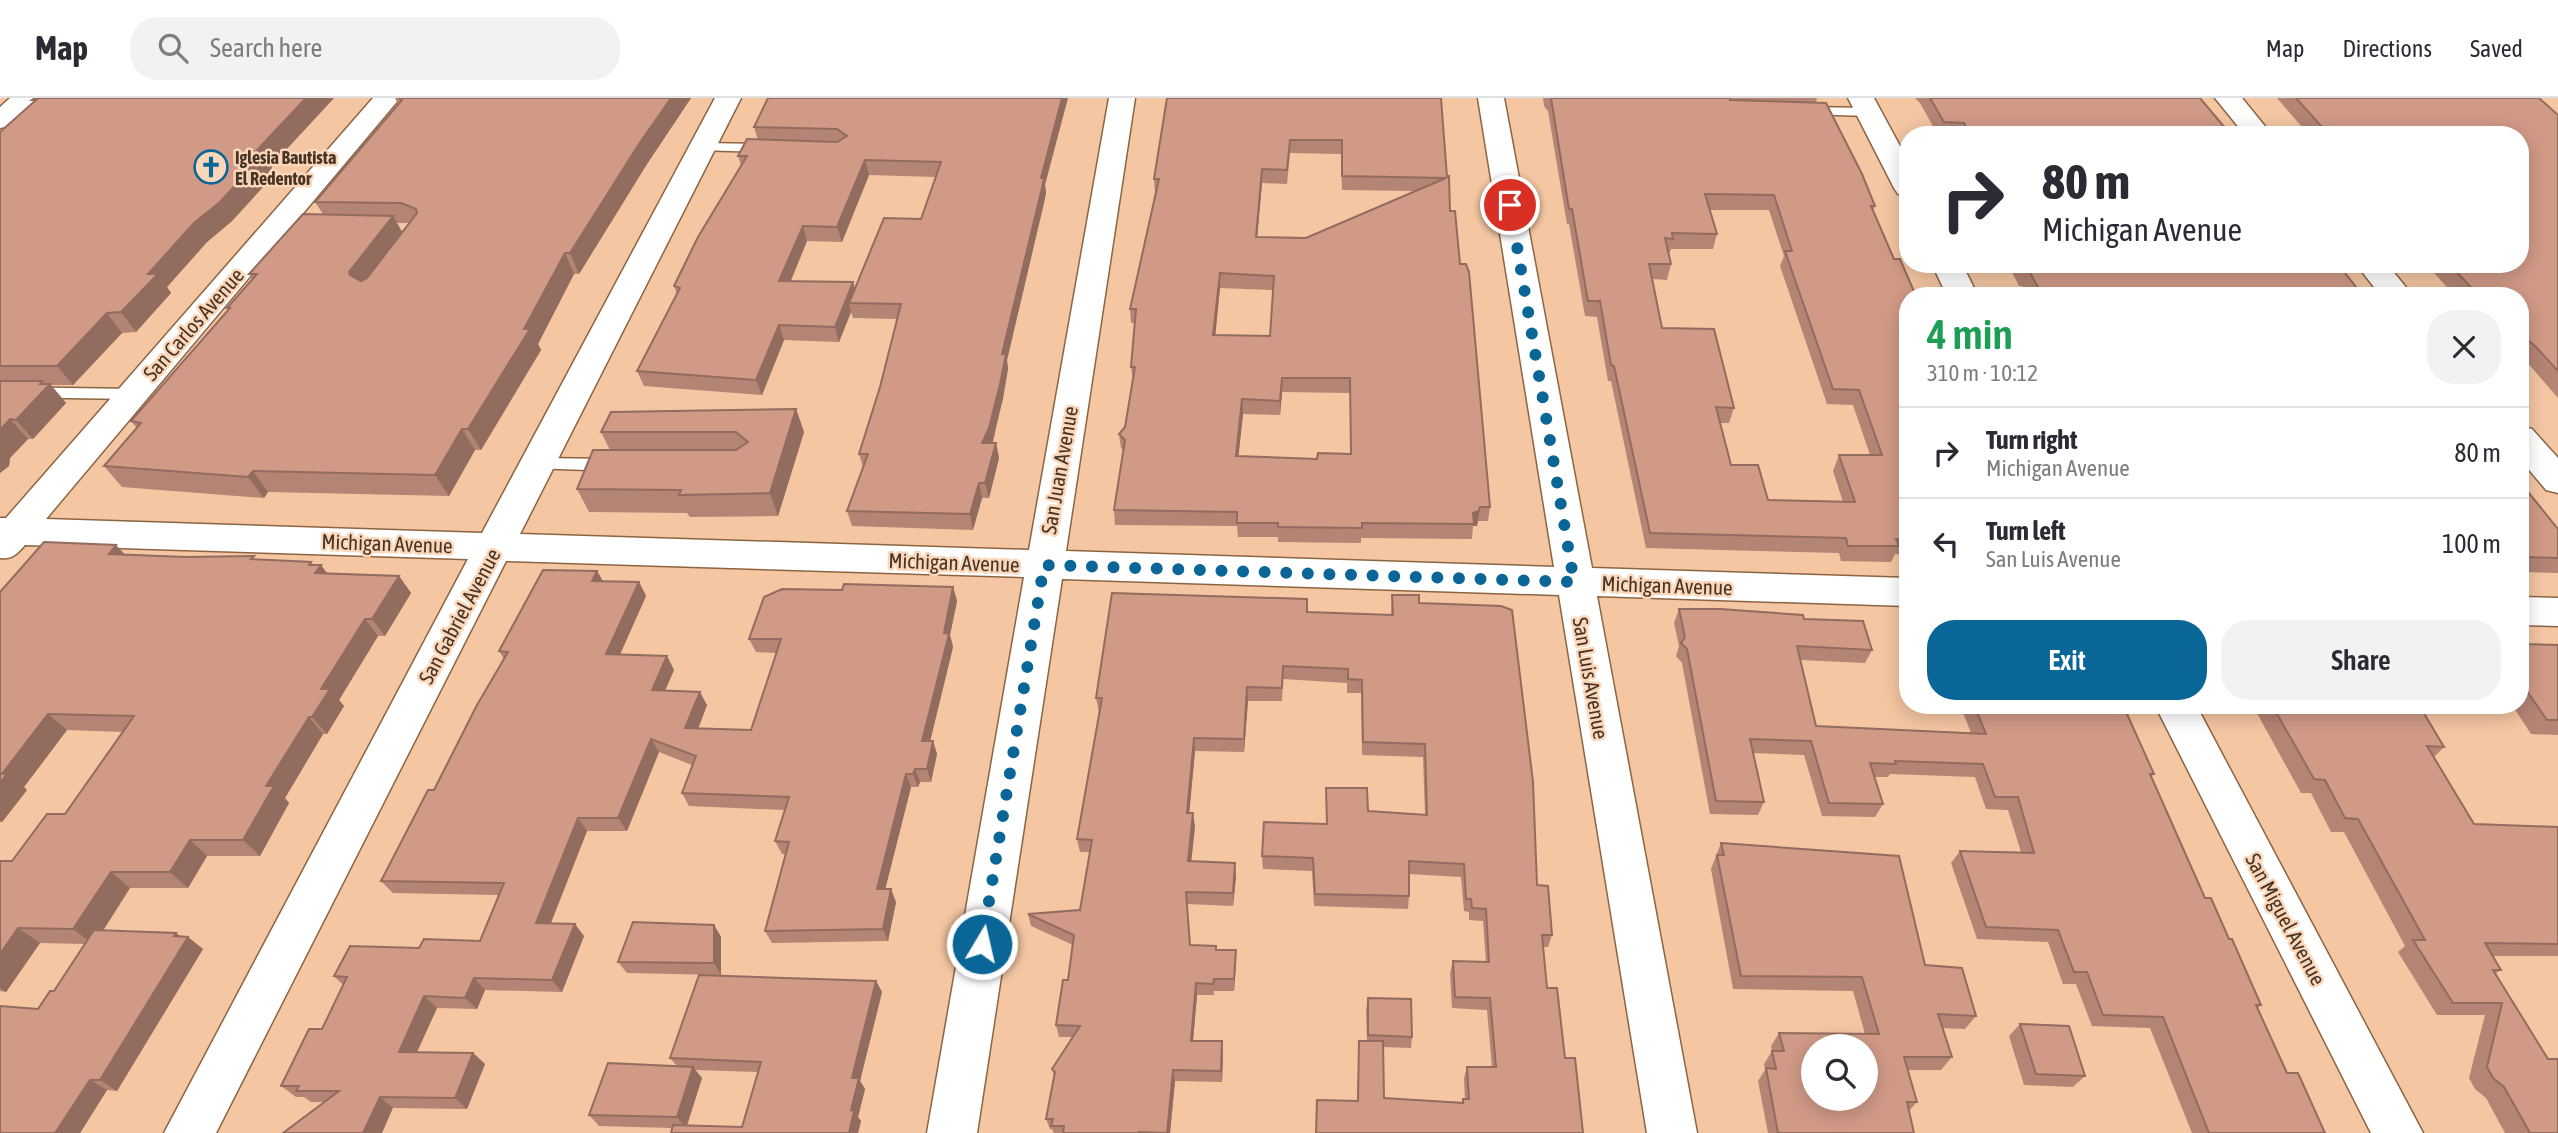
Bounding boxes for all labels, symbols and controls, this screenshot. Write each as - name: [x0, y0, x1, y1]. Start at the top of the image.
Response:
- search box: [130, 17, 620, 80]
- text: Map: [35, 29, 88, 67]
- icon: search: [154, 29, 192, 67]
- text: Search here: [210, 33, 322, 63]
- text: Map: [2266, 35, 2304, 62]
- text: Directions: [2342, 35, 2432, 62]
- text: Saved: [2470, 35, 2523, 62]
- place label: Iglesia Bautista El Redentor: [235, 147, 336, 189]
- church icon: Iglesia Bautista El Redentor: [192, 148, 230, 186]
- text: 80 m: [2042, 153, 2130, 209]
- icon: right: [1927, 154, 2018, 245]
- pin: [1480, 175, 1540, 235]
- icon: arrive: [1491, 186, 1529, 224]
- text: Michigan Avenue: [2042, 211, 2242, 248]
- street label: San Carlos Avenue: [138, 263, 248, 385]
- text: 4 min: [1927, 310, 2013, 358]
- button: close: [2427, 310, 2501, 384]
- text: 310 m · 10:12: [1927, 360, 2038, 386]
- street label: San Juan Avenue: [1036, 404, 1082, 536]
- text: Turn right: [1986, 425, 2077, 455]
- icon: right: [1927, 434, 1965, 472]
- text: 80 m: [2454, 438, 2501, 468]
- text: Michigan Avenue: [1986, 455, 2130, 481]
- text: Turn left: [1986, 516, 2066, 546]
- icon: left: [1927, 525, 1965, 563]
- street label: Michigan Avenue: [321, 529, 453, 557]
- text: 100 m: [2442, 529, 2501, 559]
- street label: San Gabriel Avenue: [413, 544, 505, 688]
- text: San Luis Avenue: [1986, 546, 2121, 572]
- street label: Michigan Avenue: [888, 548, 1020, 576]
- street label: Michigan Avenue: [1601, 571, 1733, 599]
- street label: San Luis Avenue: [1568, 615, 1614, 741]
- button: Exit: [1927, 620, 2207, 700]
- button: Share: [2221, 620, 2501, 700]
- street label: San Miguel Avenue: [2241, 849, 2331, 989]
- position arrow: [945, 907, 1019, 981]
- map controls: [1801, 1034, 1878, 1111]
- button: search: [1801, 1034, 1878, 1111]

